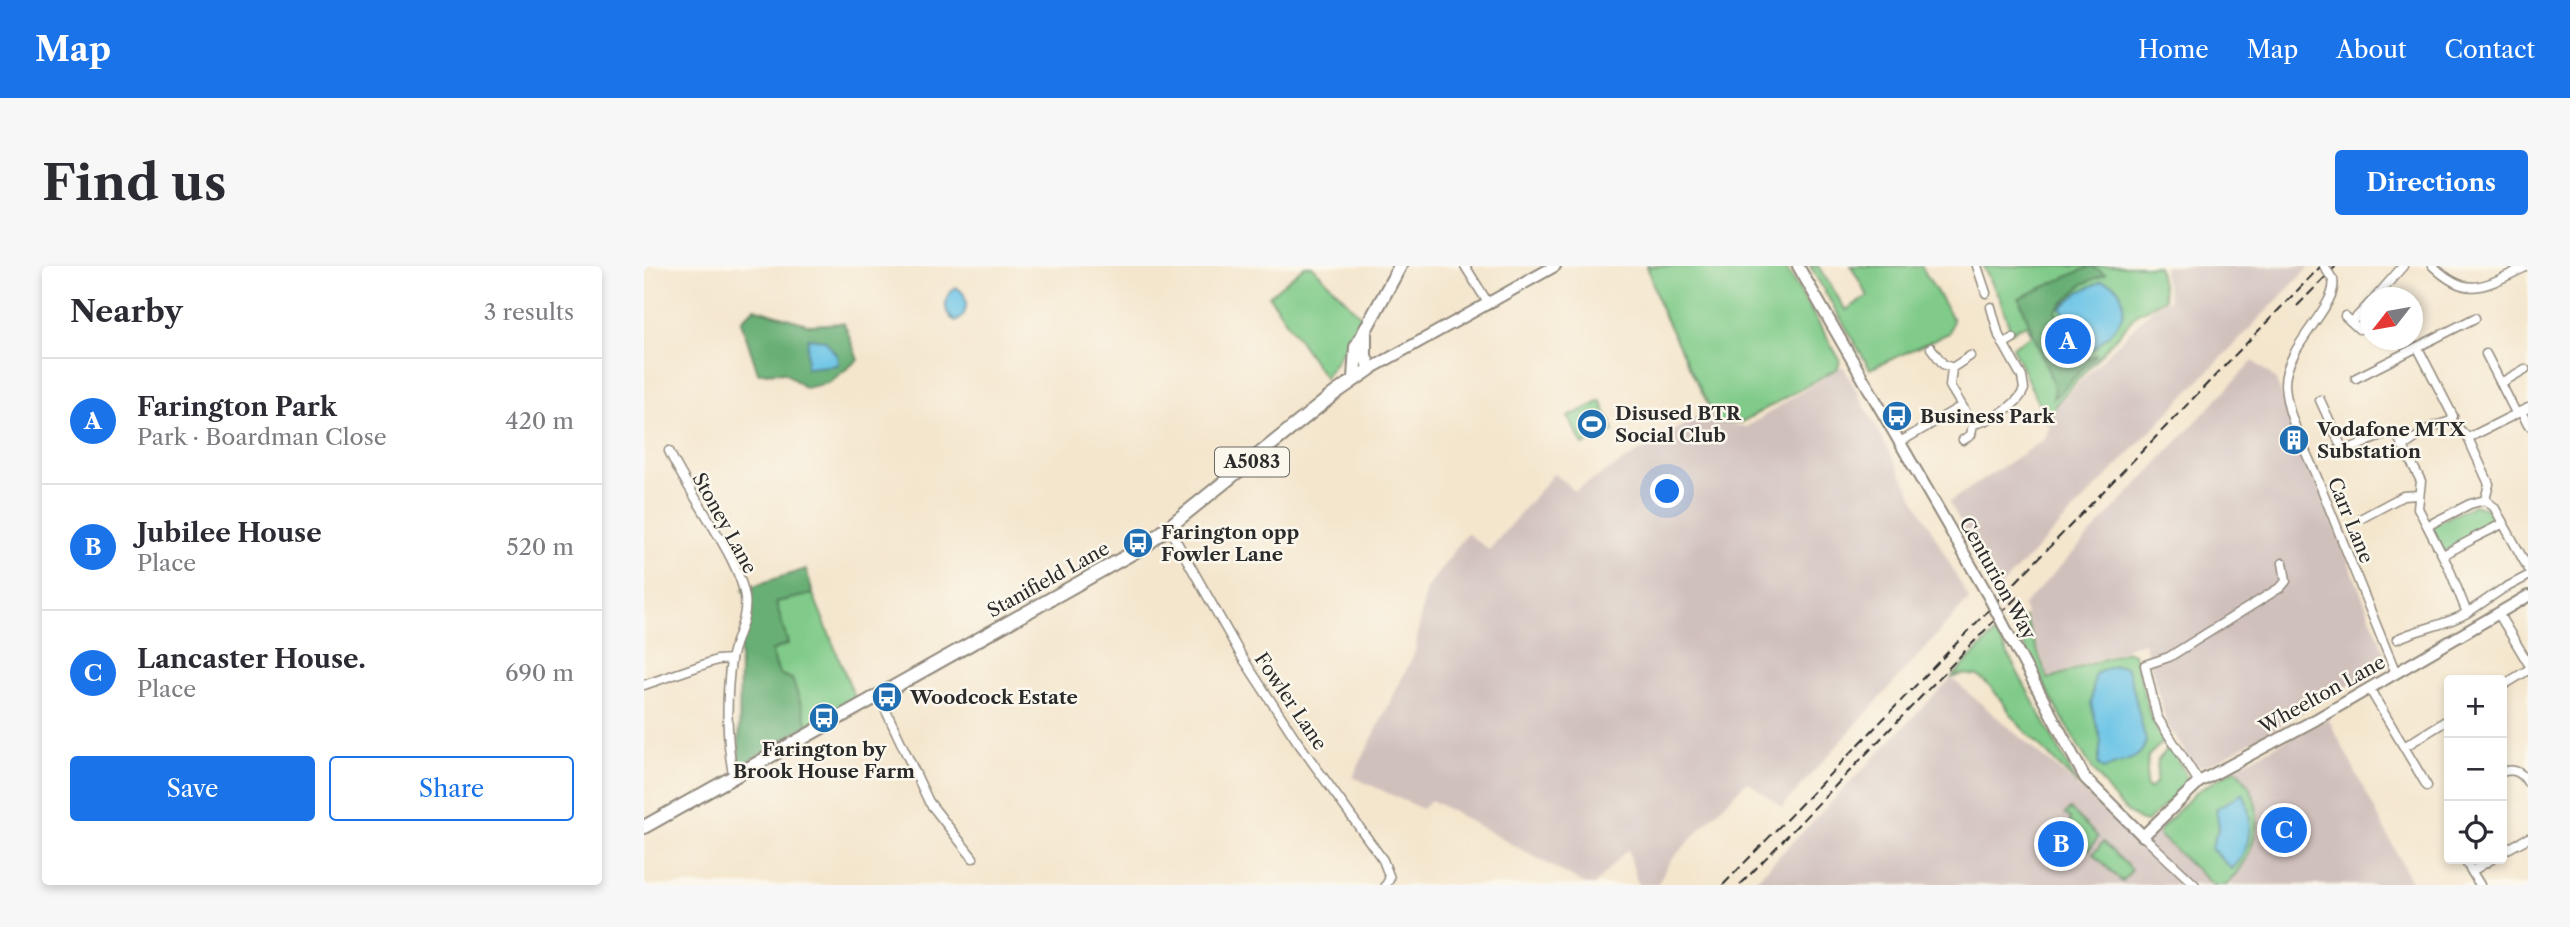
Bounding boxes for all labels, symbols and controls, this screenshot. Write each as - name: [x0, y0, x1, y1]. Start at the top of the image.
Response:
- text: Map: [35, 29, 111, 70]
- text: Home: [2138, 35, 2209, 64]
- text: Map: [2247, 35, 2298, 64]
- text: About: [2336, 35, 2407, 64]
- text: Contact: [2445, 35, 2535, 64]
- button: Directions: [2335, 150, 2528, 215]
- text: Find us: [42, 152, 226, 213]
- north arrow: [2360, 287, 2423, 350]
- text: Nearby: [70, 293, 183, 330]
- text: 3 results: [484, 298, 574, 326]
- pin: A: [2045, 315, 2091, 367]
- text: Farington Park: [137, 391, 337, 423]
- bus stop icon: Business Park: [1880, 399, 1914, 433]
- place label: Disused BTR Social Club: [1615, 402, 1742, 447]
- place label: Business Park: [1920, 405, 2055, 428]
- text: A: [84, 407, 102, 435]
- text: 420 m: [505, 407, 574, 435]
- sports icon: Disused BTR Social Club: [1575, 407, 1609, 441]
- place label: Vodafone MTX Substation: [2316, 418, 2466, 463]
- text: Park · Boardman Close: [137, 423, 387, 451]
- building icon: Vodafone MTX Substation: [2277, 423, 2311, 457]
- road number: A5083: [1215, 448, 1289, 476]
- street label: Stoney Lane: [687, 469, 762, 578]
- your location: [1650, 474, 1684, 508]
- street label: Carr Lane: [2323, 474, 2378, 566]
- street label: Centurion Way: [1954, 513, 2041, 644]
- text: Jubilee House: [137, 517, 322, 549]
- place label: Farington opp Fowler Lane: [1161, 521, 1299, 566]
- bus stop icon: Farington opp Fowler Lane: [1121, 526, 1155, 560]
- text: B: [84, 533, 102, 561]
- text: 520 m: [506, 533, 574, 561]
- street label: Stanifield Lane: [983, 536, 1113, 622]
- text: Place: [137, 549, 196, 577]
- text: Lancaster House.: [137, 643, 366, 675]
- street label: Fowler Lane: [1250, 648, 1332, 754]
- street label: Wheelton Lane: [2254, 650, 2389, 739]
- text: C: [84, 659, 102, 687]
- text: 690 m: [505, 659, 574, 687]
- text: Place: [137, 675, 196, 703]
- map controls: [2444, 675, 2507, 864]
- button: +: [2444, 675, 2507, 738]
- bus stop icon: Woodcock Estate: [870, 680, 904, 714]
- place label: Woodcock Estate: [909, 686, 1078, 709]
- bus stop icon: Farington by Brook House Farm: [807, 701, 841, 735]
- place label: Farington by Brook House Farm: [733, 738, 915, 783]
- button: −: [2444, 738, 2507, 801]
- button: Save: [70, 756, 315, 821]
- button: Share: [329, 756, 574, 821]
- button: locate: [2444, 801, 2507, 864]
- pin: C: [2261, 804, 2307, 856]
- pin: B: [2038, 818, 2084, 870]

